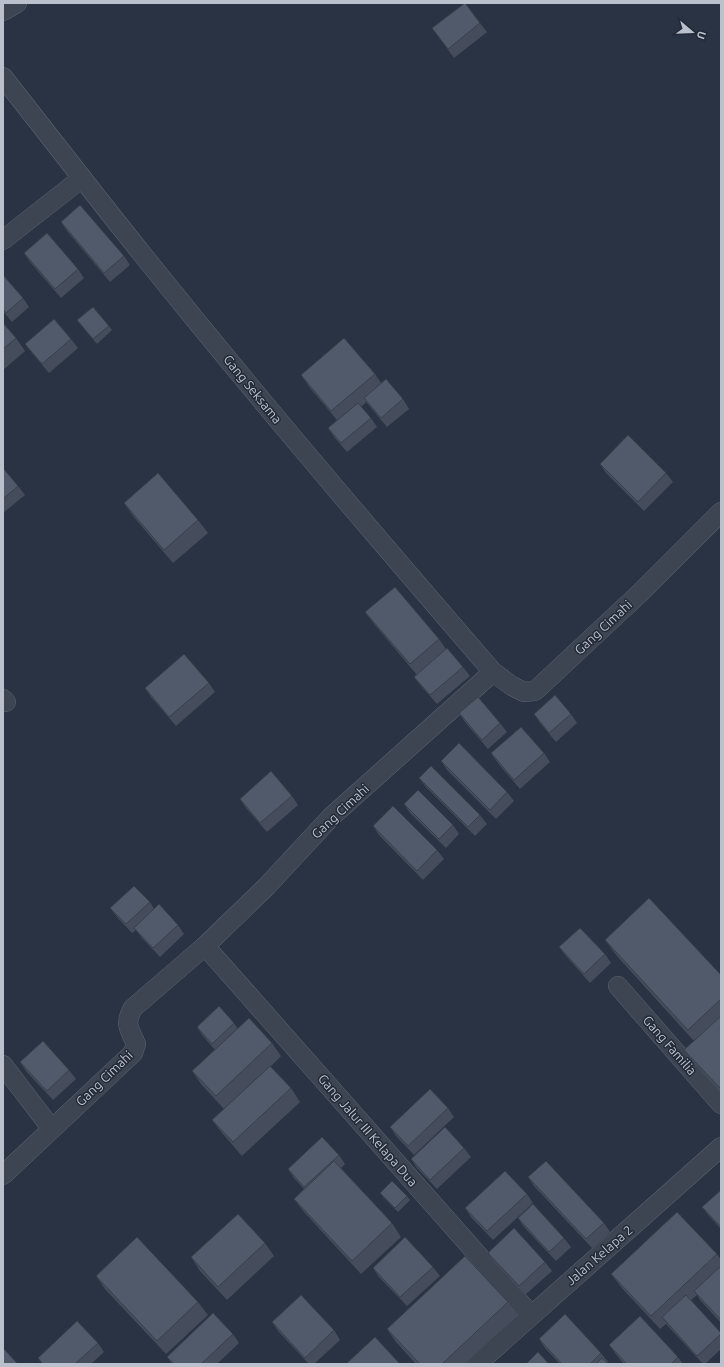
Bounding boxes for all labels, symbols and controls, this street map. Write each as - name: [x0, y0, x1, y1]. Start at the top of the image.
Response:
- north arrow: [672, 12, 712, 52]
- text: U: [695, 30, 708, 41]
- street label: Gang Seksama: [221, 352, 285, 426]
- street label: Gang Cimahi: [572, 597, 634, 657]
- street label: Gang Cimahi: [309, 781, 371, 841]
- street label: Gang Familia: [640, 1013, 700, 1077]
- street label: Gang Cimahi: [73, 1048, 135, 1108]
- street label: Gang Jalur III Kelapa Dua: [316, 1071, 420, 1189]
- street label: Jalan Kelapa 2: [563, 1222, 635, 1288]

